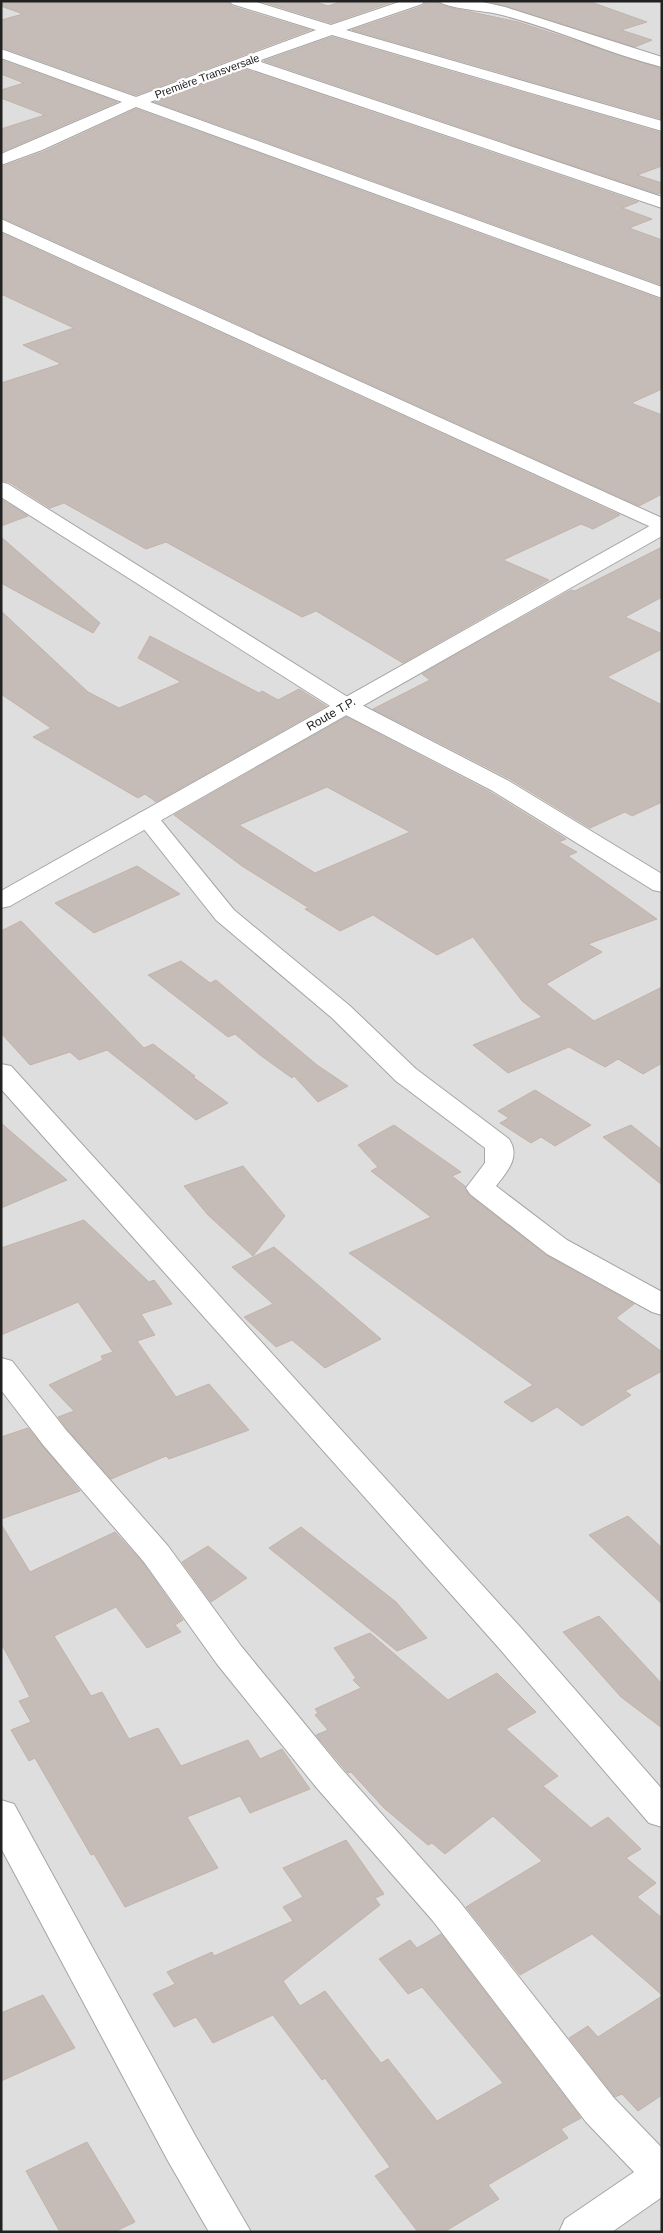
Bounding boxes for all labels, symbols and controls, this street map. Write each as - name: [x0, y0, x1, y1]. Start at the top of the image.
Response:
- street label: Première Transversale: [153, 51, 261, 101]
- street label: Route T.P.: [304, 694, 358, 734]

